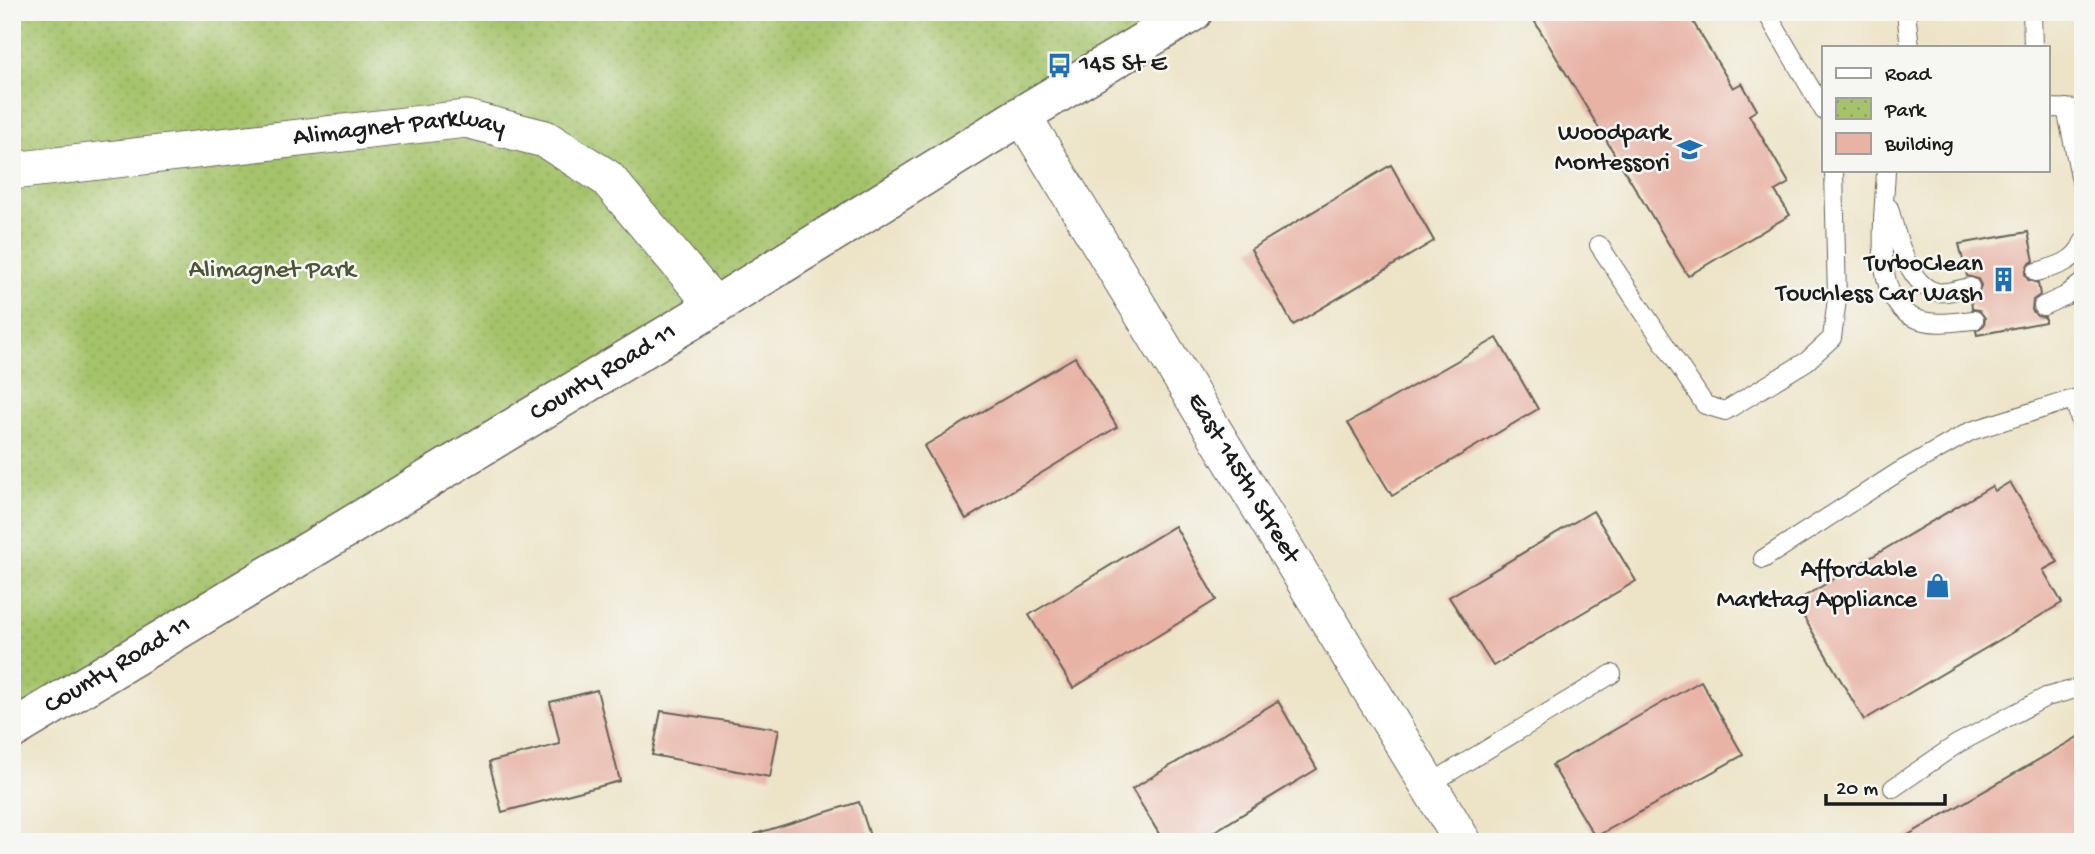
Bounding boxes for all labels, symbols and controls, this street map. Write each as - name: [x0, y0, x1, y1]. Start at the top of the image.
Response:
- legend: [1822, 46, 2050, 172]
- place label: 145 St E: [1078, 50, 1167, 81]
- bus stop icon: 145 St E: [1045, 51, 1073, 79]
- text: Road: [1885, 64, 1933, 89]
- text: Park: [1884, 100, 1928, 125]
- street label: Alimagnet Parkway: [291, 102, 509, 154]
- place label: Woodpark Montessori: [1555, 119, 1672, 180]
- text: Building: [1884, 134, 1954, 159]
- school or university icon: Woodpark Montessori: [1676, 135, 1704, 163]
- place label: TurboClean Touchless Car Wash: [1774, 250, 1984, 311]
- park label: Alimagnet Park: [189, 256, 358, 287]
- building icon: TurboClean Touchless Car Wash: [1989, 266, 2017, 294]
- street label: County Road 11: [525, 317, 683, 429]
- street label: East 145th Street: [1179, 388, 1307, 571]
- place label: Affordable Marktag Appliance: [1716, 556, 1918, 617]
- shop icon: Affordable Marktag Appliance: [1923, 572, 1951, 600]
- street label: County Road 11: [39, 610, 197, 722]
- scale bar: [1826, 763, 1944, 807]
- text: 20 m: [1836, 778, 1878, 803]

